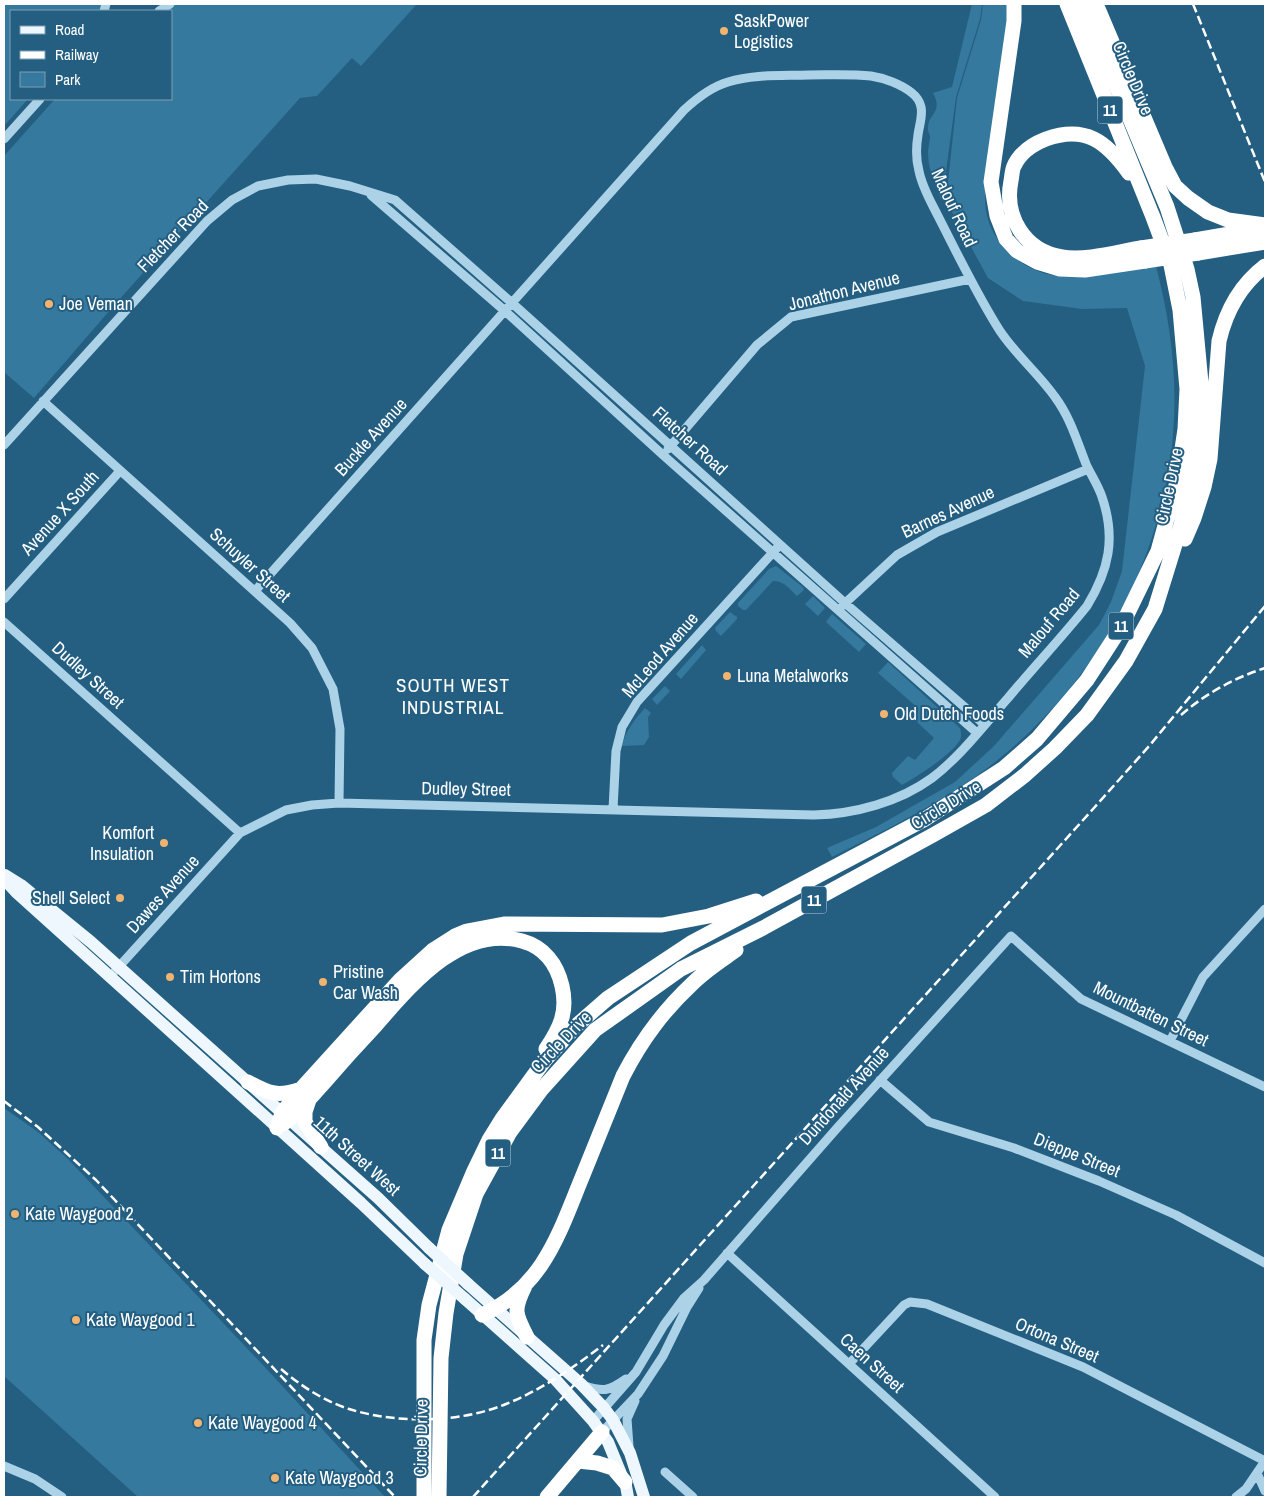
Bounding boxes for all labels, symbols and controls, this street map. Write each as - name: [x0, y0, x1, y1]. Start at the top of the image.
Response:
- place label: SaskPower Logistics: [734, 8, 809, 54]
- legend: [10, 10, 172, 100]
- text: Road: [55, 19, 84, 40]
- marker: SaskPower Logistics: [718, 25, 730, 37]
- street label: Circle Drive: [1107, 37, 1160, 119]
- text: Railway: [55, 44, 100, 65]
- text: Park: [55, 69, 81, 90]
- road number: 11: [1098, 96, 1122, 124]
- street label: Malouf Road: [925, 165, 983, 251]
- street label: Fletcher Road: [131, 194, 214, 278]
- street label: Jonathon Avenue: [786, 265, 902, 316]
- place label: Joe Veman: [59, 291, 133, 316]
- marker: Joe Veman: [43, 298, 55, 310]
- street label: Buckle Avenue: [329, 392, 413, 481]
- street label: Fletcher Road: [648, 400, 733, 481]
- street label: Circle Drive: [1148, 445, 1189, 527]
- street label: Avenue X South: [14, 465, 105, 561]
- street label: Barnes Avenue: [897, 479, 998, 544]
- street label: Schuyler Street: [204, 522, 296, 608]
- street label: Malouf Road: [1012, 583, 1085, 663]
- street label: McLeod Avenue: [616, 607, 704, 703]
- road number: 11: [1108, 612, 1134, 640]
- street label: Dudley Street: [47, 635, 130, 714]
- place label: Luna Metalworks: [737, 663, 849, 688]
- marker: Luna Metalworks: [721, 670, 733, 682]
- district label: SOUTH WEST INDUSTRIAL: [396, 672, 510, 720]
- place label: Old Dutch Foods: [894, 701, 1004, 726]
- marker: Old Dutch Foods: [878, 708, 890, 720]
- street label: Circle Drive: [906, 774, 986, 835]
- street label: Dudley Street: [421, 775, 511, 802]
- place label: Komfort Insulation: [90, 820, 154, 866]
- marker: Komfort Insulation: [158, 837, 170, 849]
- street label: Dawes Avenue: [120, 849, 205, 939]
- place label: Shell Select: [32, 885, 110, 910]
- road number: 11: [802, 886, 826, 914]
- marker: Shell Select: [114, 892, 126, 904]
- place label: Pristine Car Wash: [333, 959, 398, 1005]
- place label: Tim Hortons: [180, 964, 261, 989]
- marker: Tim Hortons: [164, 971, 176, 983]
- street label: Mountbatten Street: [1089, 975, 1213, 1052]
- marker: Pristine Car Wash: [317, 976, 329, 988]
- street label: Circle Drive: [525, 1005, 597, 1078]
- street label: Dundonald Avenue: [793, 1041, 895, 1150]
- street label: 11th Street West: [309, 1110, 406, 1201]
- street label: Dieppe Street: [1030, 1126, 1124, 1183]
- road number: 11: [486, 1140, 510, 1166]
- place label: Kate Waygood 2: [25, 1201, 134, 1226]
- marker: Kate Waygood 2: [9, 1208, 21, 1220]
- place label: Kate Waygood 1: [86, 1307, 195, 1332]
- street label: Ortona Street: [1012, 1311, 1103, 1368]
- marker: Kate Waygood 1: [70, 1314, 82, 1326]
- street label: Caen Street: [835, 1327, 910, 1398]
- street label: Circle Drive: [407, 1399, 434, 1477]
- place label: Kate Waygood 4: [208, 1410, 317, 1435]
- marker: Kate Waygood 4: [192, 1417, 204, 1429]
- place label: Kate Waygood 3: [285, 1465, 394, 1490]
- marker: Kate Waygood 3: [269, 1472, 281, 1484]

